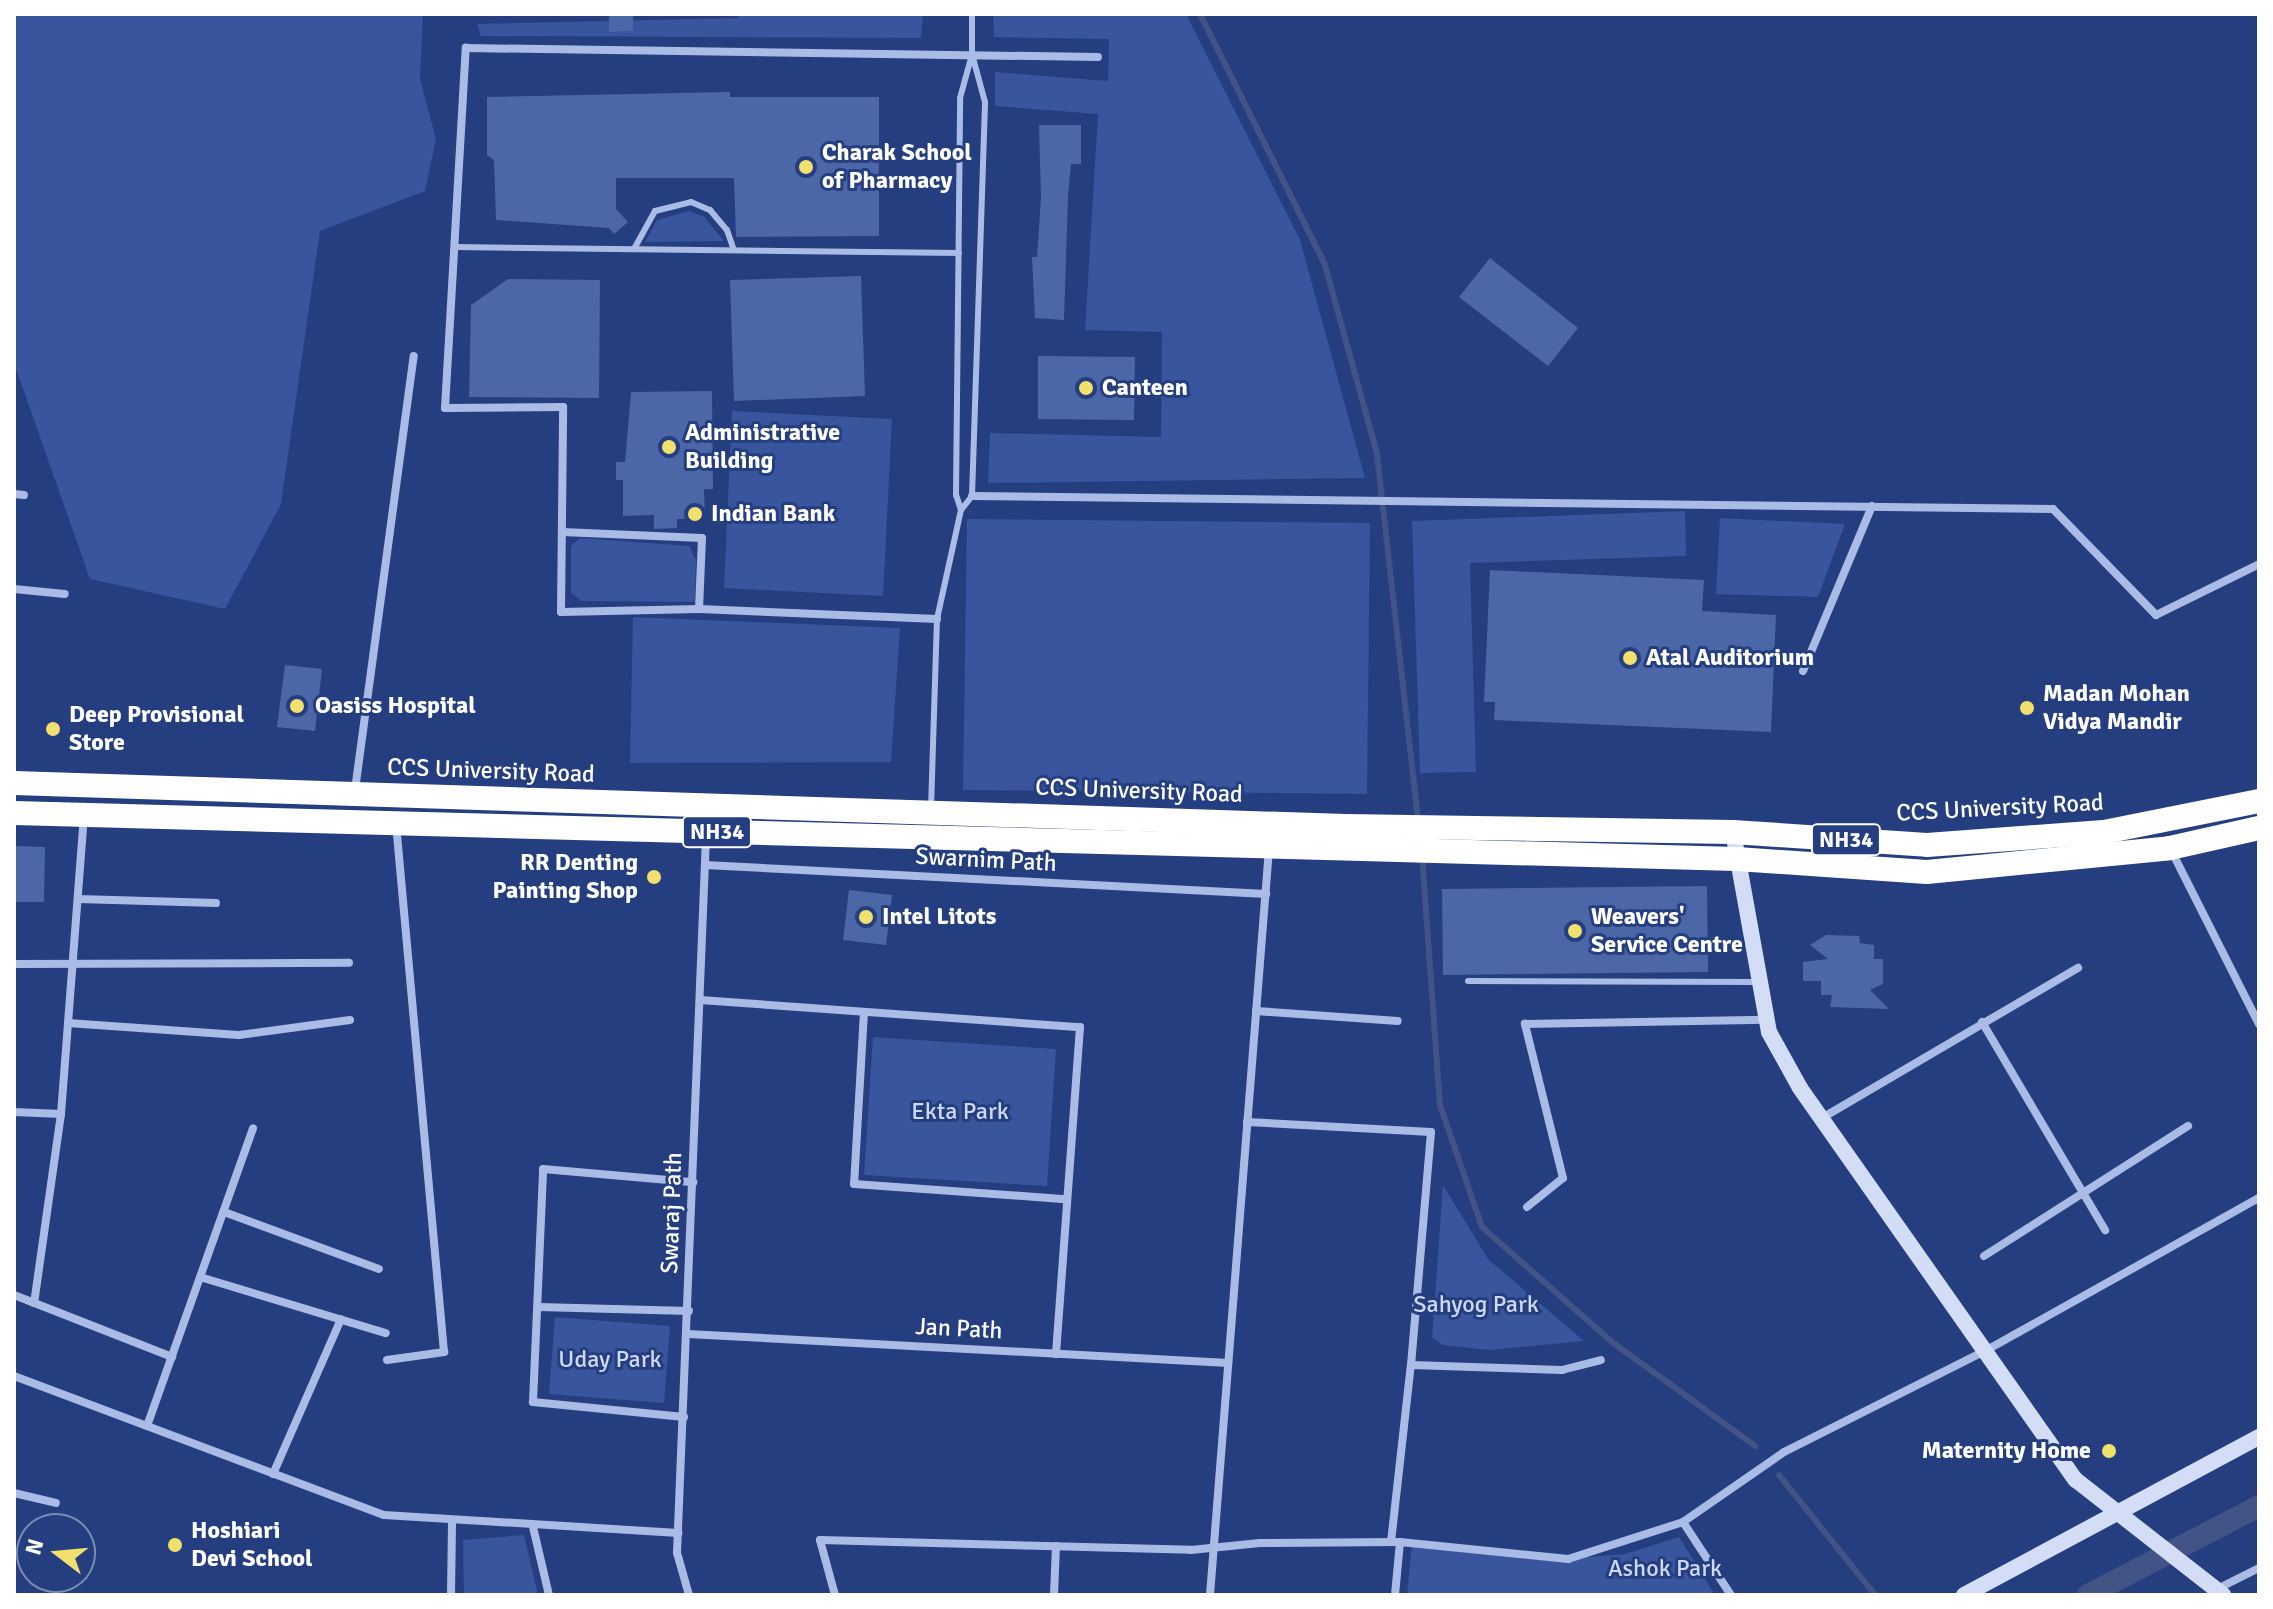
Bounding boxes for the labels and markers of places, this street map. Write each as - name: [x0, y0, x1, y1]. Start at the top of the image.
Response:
- place label: Charak School of Pharmacy: [822, 139, 972, 195]
- marker: Charak School of Pharmacy: [797, 158, 815, 176]
- place label: Canteen: [1102, 374, 1188, 402]
- marker: Canteen: [1077, 379, 1095, 397]
- place label: Administrative Building: [685, 419, 840, 475]
- marker: Administrative Building: [660, 438, 678, 456]
- place label: Indian Bank: [711, 500, 835, 528]
- marker: Indian Bank: [686, 505, 704, 523]
- place label: Atal Auditorium: [1646, 644, 1814, 672]
- marker: Atal Auditorium: [1621, 649, 1639, 667]
- place label: Madan Mohan Vidya Mandir: [2043, 680, 2190, 736]
- place label: Oasiss Hospital: [315, 692, 476, 720]
- marker: Oasiss Hospital: [286, 695, 308, 717]
- marker: Madan Mohan Vidya Mandir: [2018, 699, 2036, 717]
- place label: Deep Provisional Store: [69, 701, 244, 757]
- marker: Deep Provisional Store: [44, 720, 62, 738]
- place label: RR Denting Painting Shop: [492, 849, 638, 905]
- marker: RR Denting Painting Shop: [645, 868, 663, 886]
- place label: Intel Litots: [882, 903, 996, 931]
- place label: Weavers' Service Centre: [1591, 903, 1743, 959]
- marker: Intel Litots: [857, 908, 875, 926]
- marker: Weavers' Service Centre: [1566, 922, 1584, 940]
- place label: Maternity Home: [1922, 1437, 2091, 1465]
- marker: Maternity Home: [2098, 1440, 2120, 1462]
- place label: Hoshiari Devi School: [191, 1517, 313, 1573]
- marker: Hoshiari Devi School: [166, 1536, 184, 1554]

